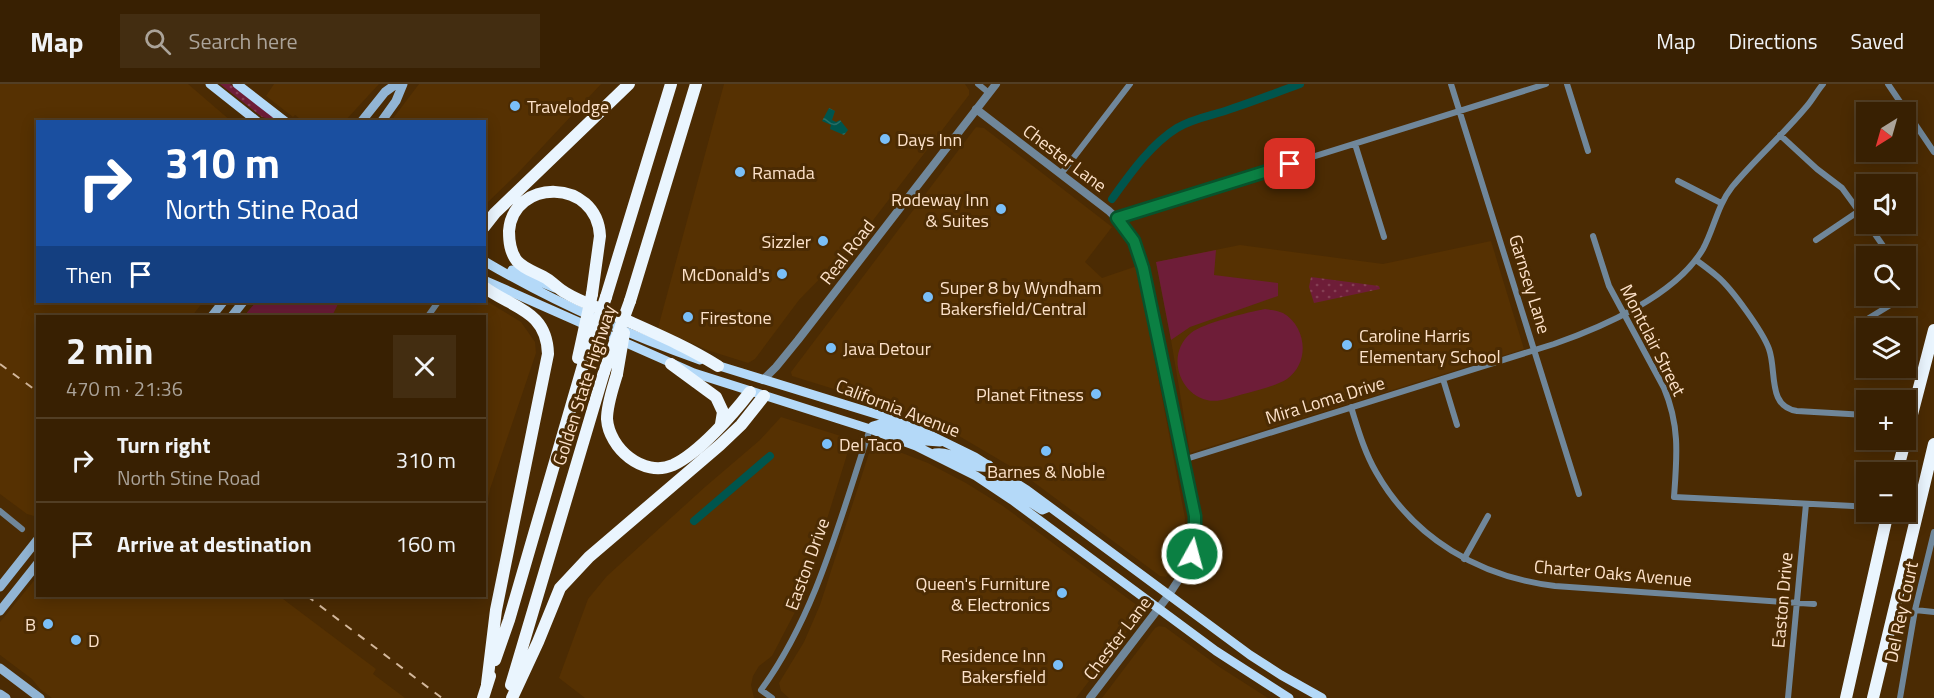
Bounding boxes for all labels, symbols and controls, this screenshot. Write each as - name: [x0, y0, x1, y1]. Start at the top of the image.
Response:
- search box: [120, 14, 540, 68]
- text: Map: [30, 20, 84, 63]
- text: Search here: [189, 24, 298, 58]
- icon: search: [141, 25, 174, 58]
- text: Map: [1656, 25, 1696, 57]
- text: Directions: [1729, 25, 1818, 57]
- text: Saved: [1851, 25, 1904, 57]
- place label: Travelodge: [527, 93, 609, 120]
- marker: Travelodge: [508, 99, 522, 113]
- north arrow: [1856, 102, 1916, 162]
- map controls: [1856, 102, 1916, 522]
- street label: Chester Lane: [1017, 117, 1113, 199]
- place label: Days Inn: [897, 126, 962, 153]
- text: 310 m: [165, 130, 280, 194]
- marker: Days Inn: [878, 132, 892, 146]
- pin: [1264, 138, 1315, 189]
- icon: right: [66, 144, 144, 222]
- icon: arrive: [1273, 147, 1306, 180]
- place label: Ramada: [752, 159, 815, 186]
- marker: Ramada: [733, 165, 747, 179]
- button: sound: [1856, 174, 1916, 234]
- place label: Rodeway Inn & Suites: [891, 186, 989, 234]
- text: North Stine Road: [165, 188, 359, 229]
- marker: Rodeway Inn & Suites: [994, 202, 1008, 216]
- street label: Real Road: [813, 214, 881, 290]
- place label: Sizzler: [761, 228, 811, 255]
- street label: Garnsey Lane: [1502, 231, 1558, 337]
- marker: Sizzler: [816, 234, 830, 248]
- button: search: [1856, 246, 1916, 306]
- text: Then: [66, 258, 112, 292]
- icon: arrive: [124, 258, 157, 291]
- place label: McDonald's: [682, 261, 770, 288]
- marker: McDonald's: [775, 267, 789, 281]
- place label: Super 8 by Wyndham Bakersfield/Central: [940, 274, 1102, 322]
- street label: Montclair Street: [1613, 280, 1693, 401]
- marker: Super 8 by Wyndham Bakersfield/Central: [921, 290, 935, 304]
- street label: Golden State Highway: [545, 301, 623, 469]
- place label: Firestone: [700, 304, 772, 331]
- marker: Firestone: [681, 310, 695, 324]
- button: layers: [1856, 318, 1916, 378]
- place label: Caroline Harris Elementary School: [1359, 322, 1501, 370]
- text: 2 min: [66, 323, 153, 378]
- button: close: [393, 335, 456, 398]
- place label: Java Detour: [843, 335, 931, 362]
- marker: Caroline Harris Elementary School: [1340, 338, 1354, 352]
- marker: Java Detour: [824, 341, 838, 355]
- street label: Mira Loma Drive: [1262, 369, 1388, 431]
- street label: California Avenue: [832, 372, 964, 444]
- text: 470 m · 21:36: [66, 373, 183, 404]
- place label: Planet Fitness: [976, 381, 1084, 408]
- marker: Planet Fitness: [1089, 387, 1103, 401]
- button: +: [1856, 390, 1916, 450]
- text: Turn right: [117, 428, 211, 462]
- place label: Del Taco: [839, 431, 902, 458]
- marker: Del Taco: [820, 437, 834, 451]
- text: 310 m: [396, 443, 456, 477]
- icon: right: [66, 444, 99, 477]
- marker: Barnes & Noble: [1039, 444, 1053, 458]
- place label: Barnes & Noble: [987, 458, 1105, 485]
- text: North Stine Road: [117, 462, 261, 493]
- button: −: [1856, 462, 1916, 522]
- street label: Easton Drive: [778, 514, 836, 614]
- position arrow: [1160, 522, 1224, 586]
- text: Arrive at destination: [117, 527, 312, 561]
- text: 160 m: [396, 527, 456, 561]
- icon: arrive: [66, 528, 99, 561]
- street label: Easton Drive: [1764, 551, 1800, 649]
- street label: Charter Oaks Avenue: [1533, 553, 1693, 593]
- street label: Del Rey Court: [1877, 558, 1925, 665]
- place label: Queen's Furniture & Electronics: [915, 570, 1050, 618]
- marker: Queen's Furniture & Electronics: [1055, 586, 1069, 600]
- street label: Chester Lane: [1076, 590, 1158, 686]
- place label: B: [25, 611, 36, 638]
- marker: B: [41, 617, 55, 631]
- place label: D: [88, 627, 100, 654]
- marker: D: [69, 633, 83, 647]
- place label: Residence Inn Bakersfield: [941, 642, 1046, 690]
- marker: Residence Inn Bakersfield: [1051, 658, 1065, 672]

